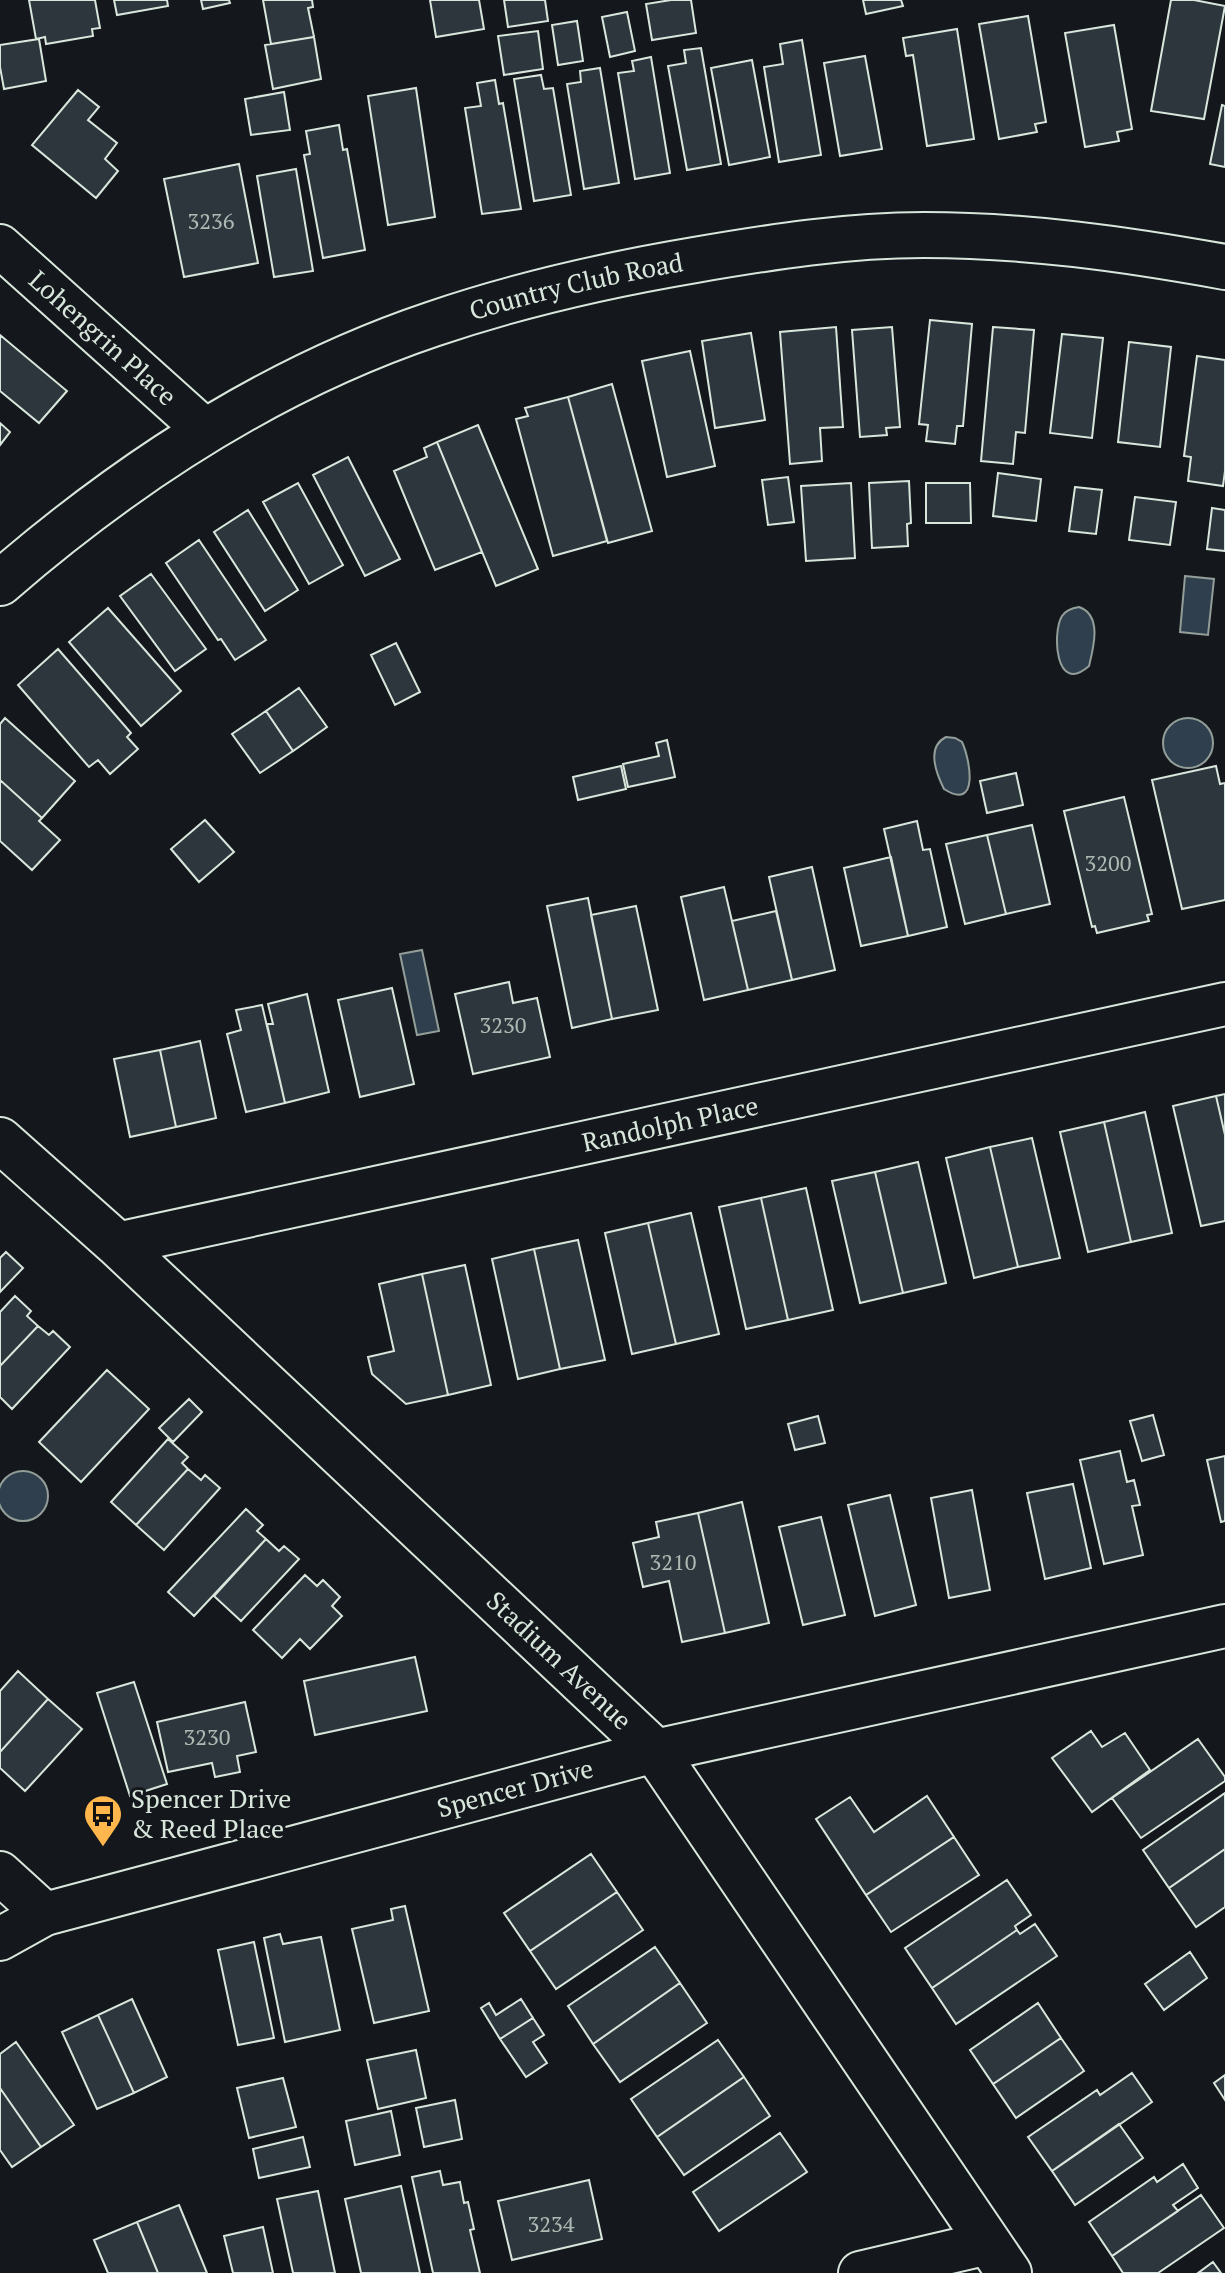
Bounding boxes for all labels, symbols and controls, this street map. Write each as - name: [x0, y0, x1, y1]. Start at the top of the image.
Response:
- house number: 3236: [188, 206, 235, 235]
- street label: Country Club Road: [465, 244, 686, 327]
- street label: Lohengrin Place: [22, 262, 184, 413]
- house number: 3200: [1085, 848, 1131, 877]
- house number: 3230: [480, 1010, 526, 1039]
- street label: Randolph Place: [579, 1088, 761, 1159]
- house number: 3210: [650, 1547, 696, 1576]
- street label: Stadium Avenue: [480, 1583, 640, 1737]
- house number: 3230: [184, 1722, 230, 1751]
- street label: Spencer Drive: [433, 1750, 597, 1825]
- place label: Spencer Drive & Reed Place: [131, 1781, 291, 1845]
- bus stop icon: Spencer Drive & Reed Place: [82, 1793, 124, 1848]
- house number: 3234: [528, 2209, 575, 2238]

